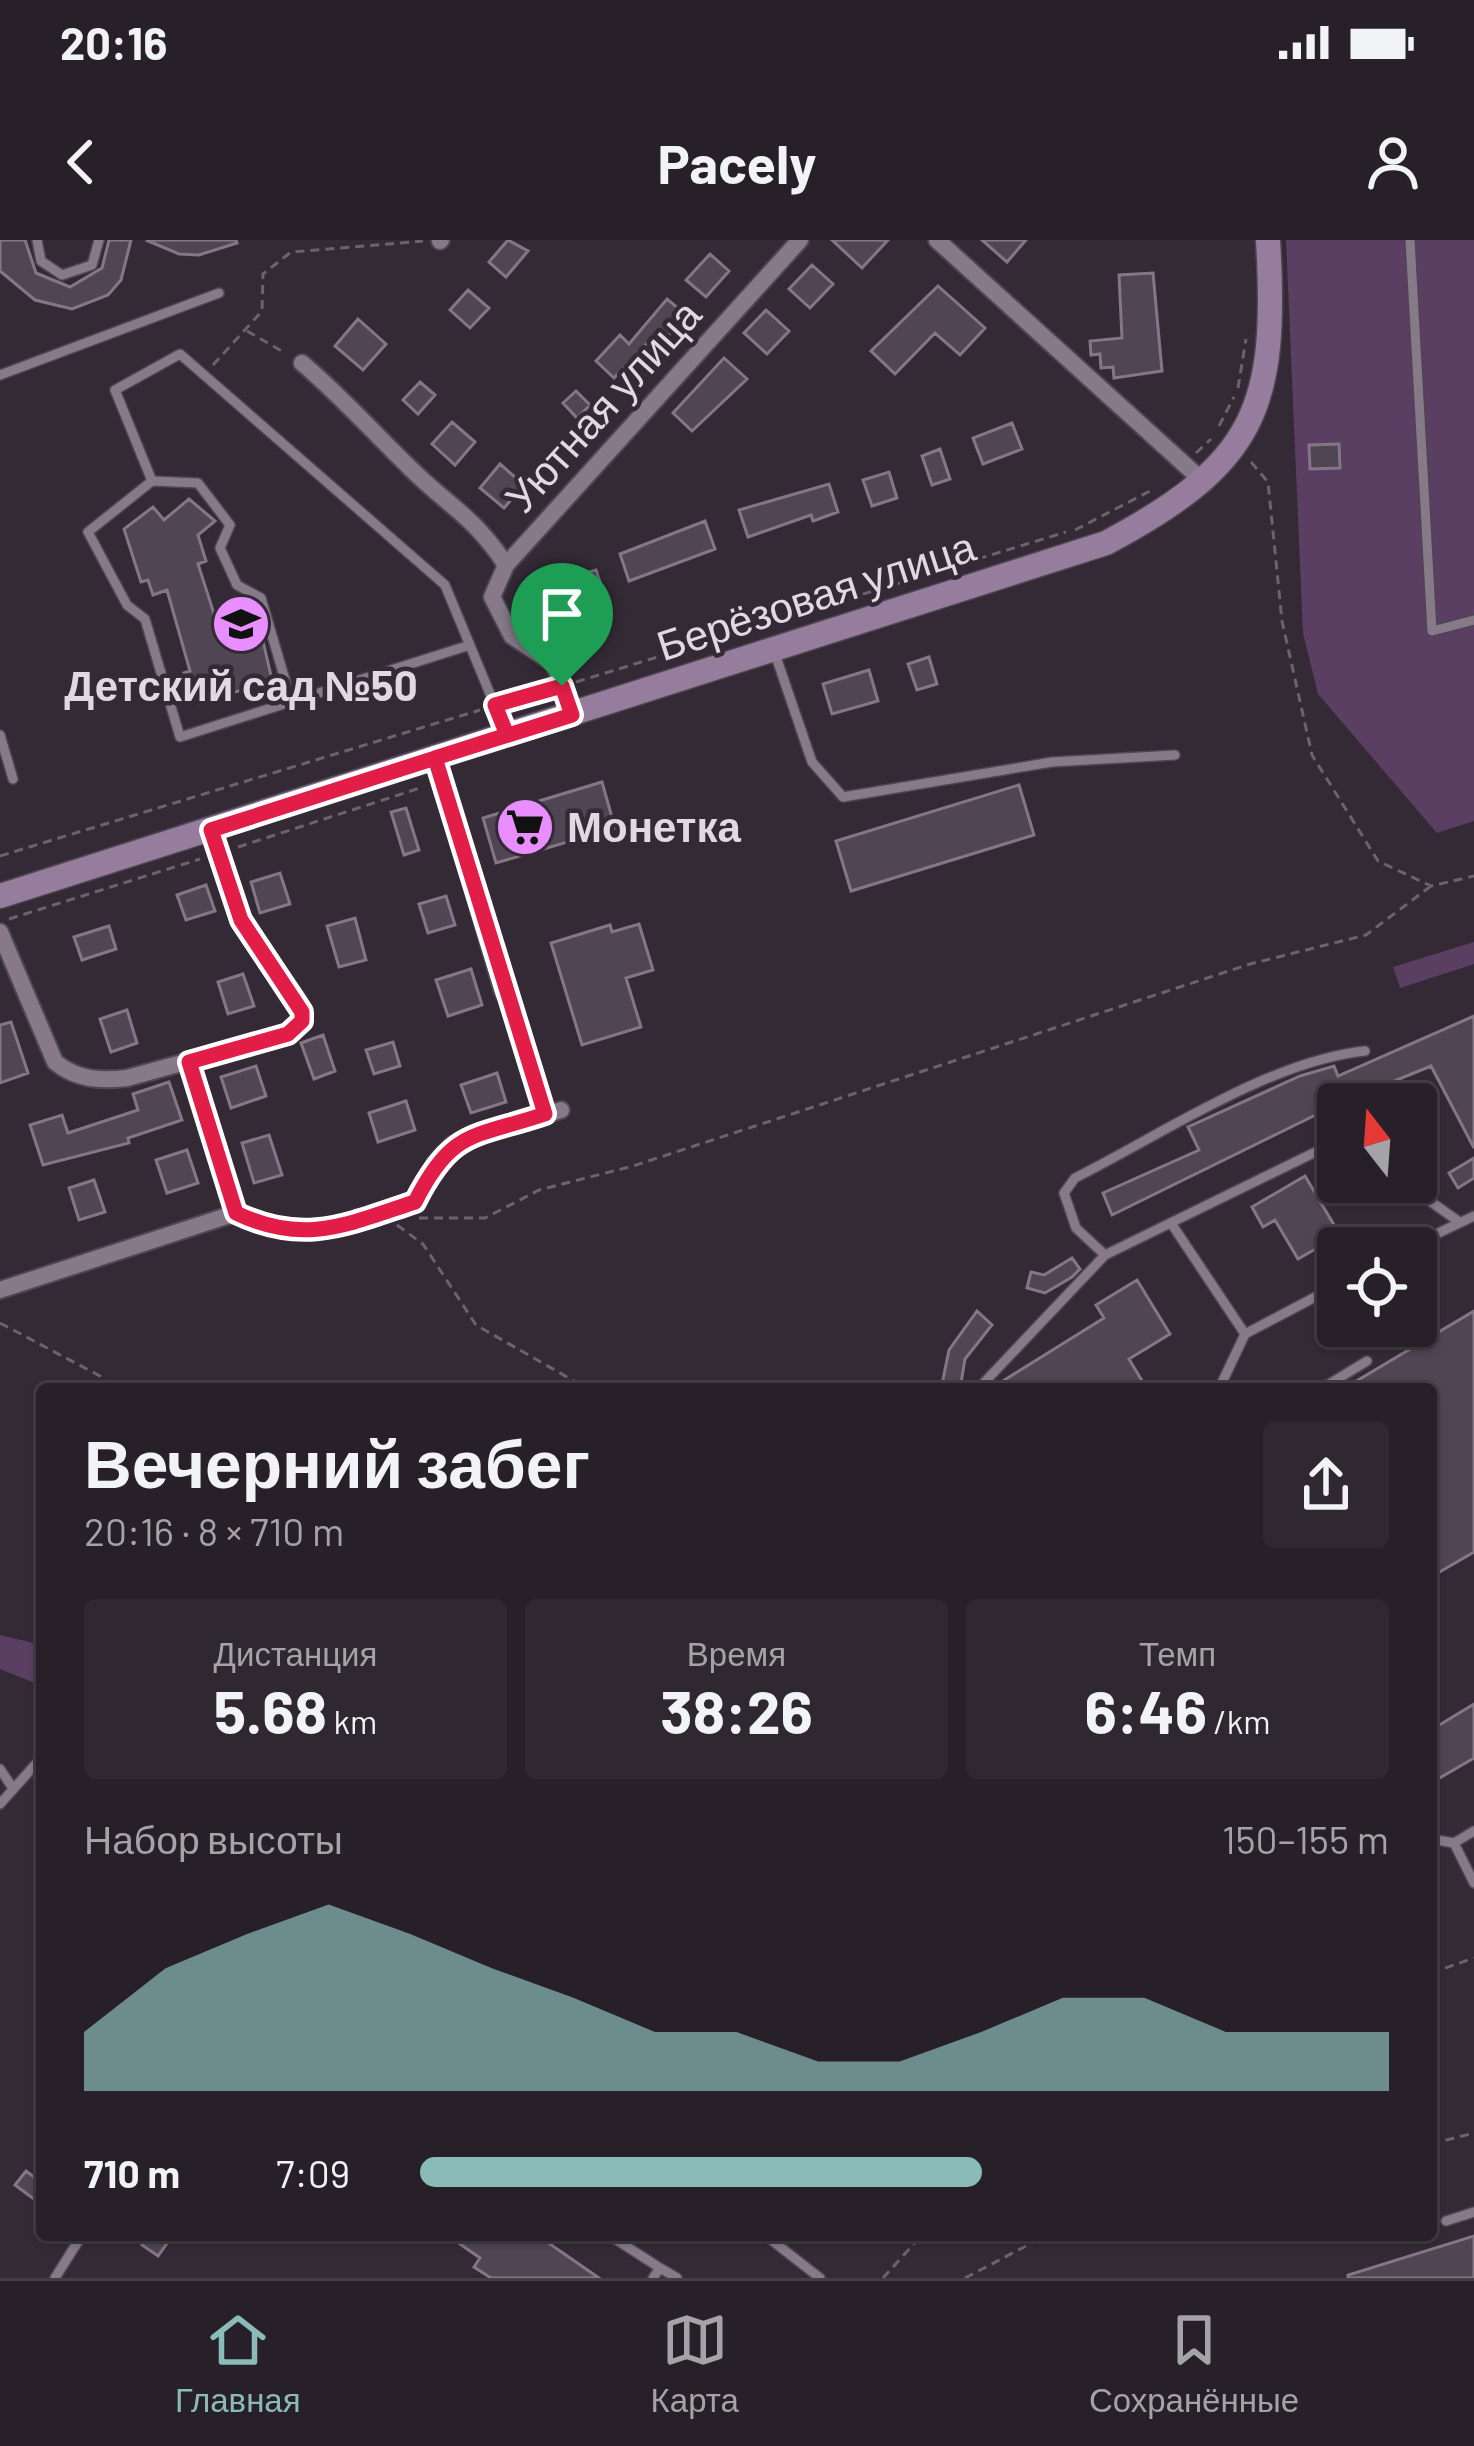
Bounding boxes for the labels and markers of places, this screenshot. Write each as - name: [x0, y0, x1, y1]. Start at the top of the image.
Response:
- pin: [511, 563, 613, 686]
- school or university icon: Детский сад №50: [210, 593, 272, 655]
- place label: Детский сад №50: [64, 659, 418, 710]
- supermarket icon: Монетка: [494, 796, 556, 858]
- place label: Монетка: [567, 800, 741, 850]

